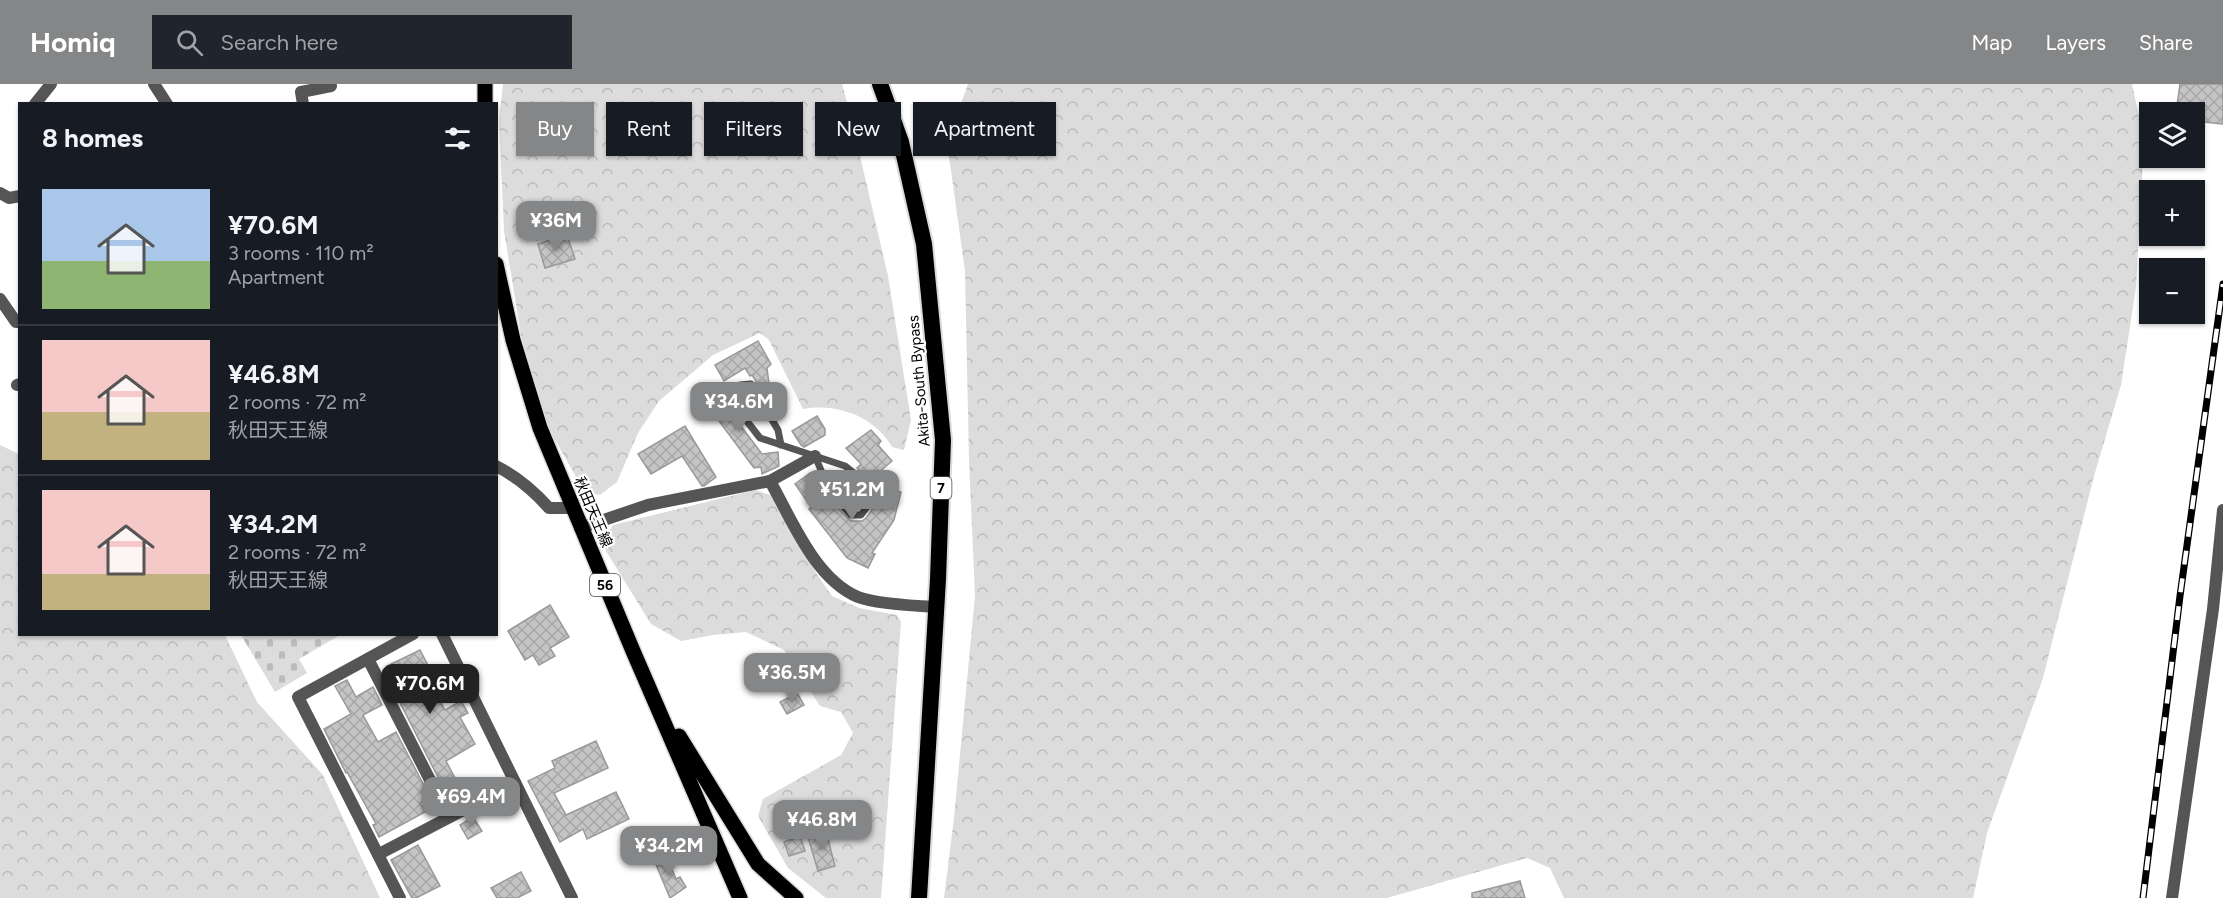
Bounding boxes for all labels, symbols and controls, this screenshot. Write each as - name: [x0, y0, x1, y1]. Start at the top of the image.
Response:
- search box: [152, 15, 572, 69]
- text: Homiq: [30, 25, 116, 59]
- icon: search: [173, 26, 206, 59]
- text: Search here: [221, 29, 338, 56]
- text: Map: [1972, 30, 2012, 55]
- text: Layers: [2045, 30, 2106, 55]
- text: Share: [2139, 30, 2193, 55]
- chip: Buy: [516, 102, 594, 156]
- chip: Rent: [606, 102, 692, 156]
- chip: Filters: [704, 102, 803, 156]
- chip: New: [815, 102, 901, 156]
- chip: Apartment: [913, 102, 1056, 156]
- map controls: [2139, 102, 2205, 324]
- button: layers: [2139, 102, 2205, 168]
- text: 8 homes: [42, 122, 143, 154]
- icon: filters: [441, 122, 474, 155]
- button: +: [2139, 180, 2205, 246]
- pin: ¥36M: [520, 201, 592, 252]
- text: ¥36M: [530, 208, 582, 232]
- text: ¥70.6M: [228, 209, 319, 241]
- icon: home: [90, 213, 162, 285]
- text: 3 rooms · 110 m²: [228, 241, 374, 265]
- button: −: [2139, 258, 2205, 324]
- text: Apartment: [228, 265, 325, 289]
- street label: Akita-South Bypass: [904, 314, 934, 448]
- text: ¥46.8M: [228, 358, 320, 390]
- icon: home: [90, 364, 162, 436]
- pin: ¥34.6M: [690, 382, 788, 433]
- text: ¥34.6M: [704, 389, 774, 413]
- text: 2 rooms · 72 m²: [228, 390, 366, 414]
- text: 秋田天王線: [228, 418, 328, 442]
- pin: ¥51.2M: [803, 470, 901, 521]
- street label: 秋田天王線: [570, 474, 616, 550]
- text: ¥51.2M: [819, 477, 885, 501]
- road number: 7: [930, 477, 952, 499]
- text: ¥34.2M: [228, 508, 318, 540]
- icon: home: [90, 514, 162, 586]
- text: 2 rooms · 72 m²: [228, 540, 366, 564]
- text: 秋田天王線: [228, 568, 328, 592]
- road number: 56: [590, 574, 620, 596]
- pin: ¥36.5M: [743, 653, 841, 704]
- text: ¥36.5M: [758, 660, 826, 684]
- pin: ¥70.6M: [381, 664, 479, 715]
- text: ¥70.6M: [395, 671, 465, 695]
- pin: ¥69.4M: [422, 777, 520, 828]
- text: ¥69.4M: [436, 784, 506, 808]
- pin: ¥46.8M: [773, 800, 871, 851]
- text: ¥46.8M: [787, 807, 857, 831]
- pin: ¥34.2M: [620, 826, 718, 877]
- text: ¥34.2M: [634, 833, 704, 857]

